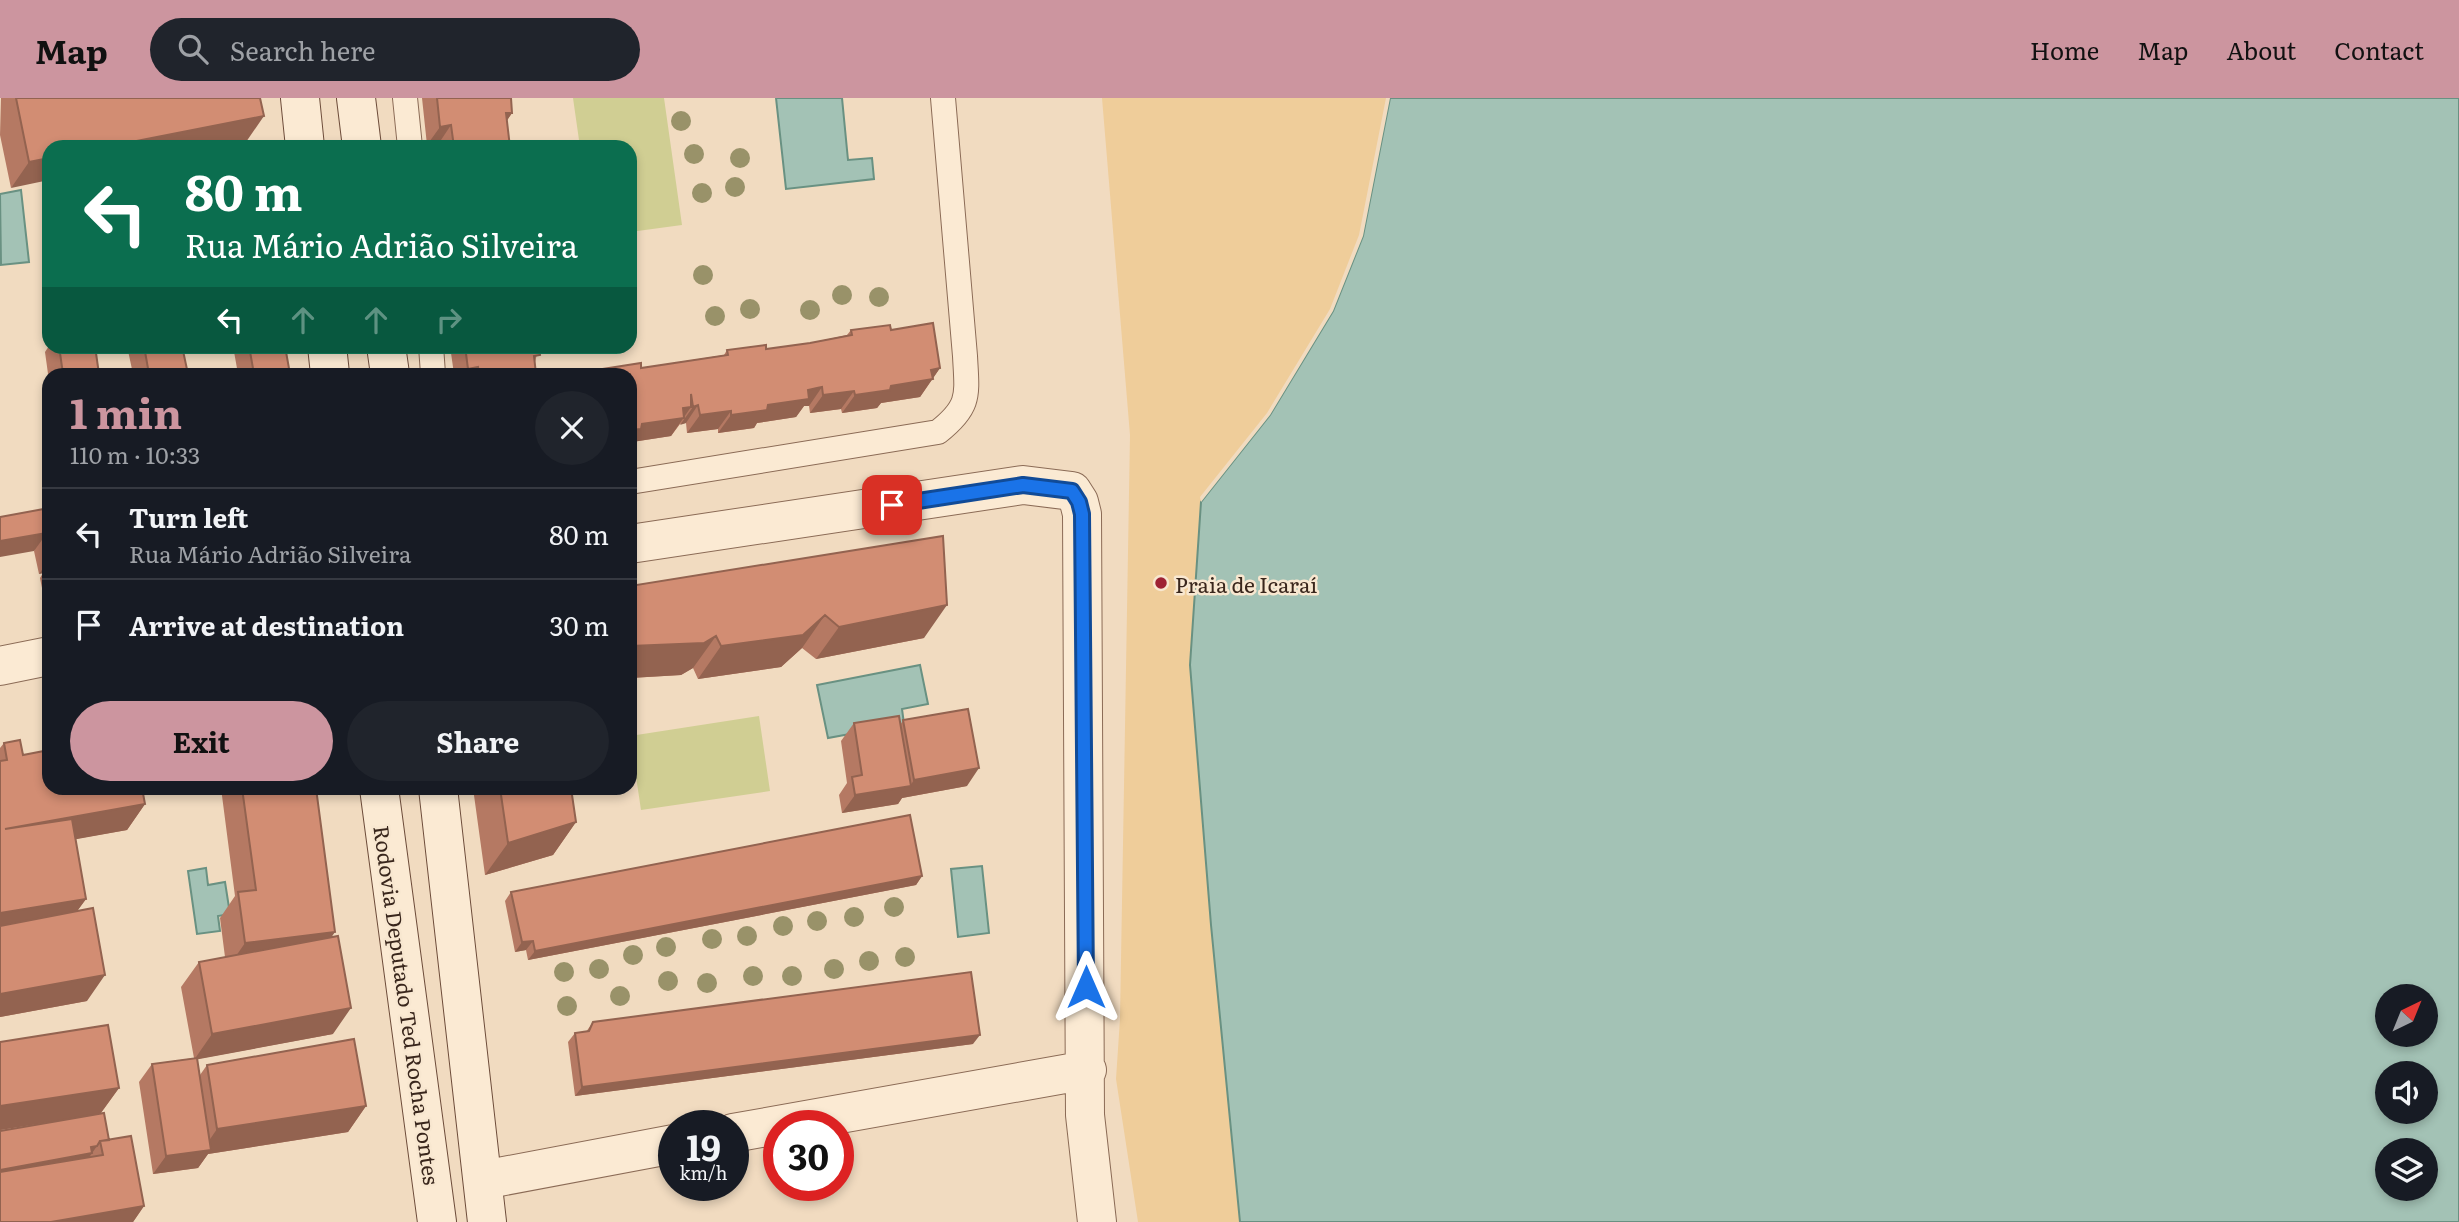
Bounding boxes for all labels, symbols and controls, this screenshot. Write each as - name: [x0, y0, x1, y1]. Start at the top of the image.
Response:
- search box: [150, 18, 640, 81]
- text: Map: [35, 25, 108, 74]
- icon: search: [174, 30, 212, 68]
- text: Search here: [230, 30, 376, 69]
- text: Home: [2030, 32, 2099, 67]
- text: Map: [2137, 32, 2188, 67]
- text: About: [2226, 32, 2296, 67]
- text: Contact: [2334, 32, 2424, 67]
- text: 80 m: [185, 153, 303, 226]
- icon: left: [70, 168, 161, 259]
- text: Rua Mário Adrião Silveira: [185, 220, 578, 268]
- icon: left: [211, 301, 249, 339]
- icon: ahead: [284, 301, 322, 339]
- icon: ahead: [357, 301, 395, 339]
- icon: right: [430, 301, 468, 339]
- text: 1 min: [70, 380, 182, 442]
- button: close: [535, 391, 609, 465]
- text: 110 m · 10:33: [70, 437, 200, 471]
- pin: [862, 475, 922, 535]
- icon: arrive: [873, 486, 911, 524]
- text: Turn left: [129, 497, 248, 536]
- text: 80 m: [549, 514, 609, 553]
- icon: left: [70, 515, 108, 553]
- text: Rua Mário Adrião Silveira: [129, 536, 412, 570]
- place label: Praia de Icaraí: [1175, 568, 1317, 599]
- marker: Praia de Icaraí: [1153, 575, 1169, 591]
- text: Arrive at destination: [129, 605, 404, 644]
- text: 30 m: [549, 605, 609, 644]
- icon: arrive: [70, 606, 108, 644]
- button: Exit: [70, 701, 333, 781]
- button: Share: [347, 701, 609, 781]
- street label: Rodovia Deputado Ted Rocha Pontes: [367, 823, 449, 1187]
- position arrow: [1049, 950, 1123, 1024]
- north arrow: [2375, 984, 2438, 1046]
- map controls: [2375, 984, 2438, 1201]
- button: sound: [2375, 1061, 2438, 1124]
- speed limit sign: 30: [763, 1110, 854, 1201]
- text: 19: [686, 1120, 721, 1172]
- button: layers: [2375, 1138, 2438, 1201]
- text: km/h: [680, 1159, 727, 1186]

